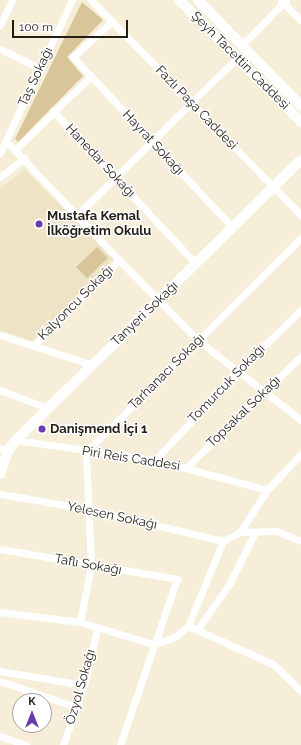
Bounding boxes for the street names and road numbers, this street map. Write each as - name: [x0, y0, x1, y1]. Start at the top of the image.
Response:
- street label: Şeyh Tacettin Caddesi: [187, 8, 293, 114]
- street label: Taş Sokağı: [15, 45, 57, 109]
- street label: Fazlı Paşa Caddesi: [152, 63, 240, 153]
- street label: Hayrat Sokağı: [119, 107, 187, 179]
- street label: Hanedar Sokağı: [62, 121, 138, 201]
- street label: Kalyoncu Sokağı: [35, 262, 117, 344]
- street label: Tanyeri Sokağı: [108, 278, 182, 350]
- street label: Tarhanacı Sokağı: [126, 331, 208, 413]
- street label: Tomurcuk Sokağı: [185, 341, 269, 427]
- street label: Topsakal Sokağı: [204, 373, 284, 451]
- street label: Piri Reis Caddesi: [81, 444, 181, 474]
- street label: Yelesen Sokağı: [66, 499, 158, 533]
- street label: Taflı Sokağı: [53, 551, 123, 579]
- street label: Özyol Sokağı: [63, 647, 99, 727]

